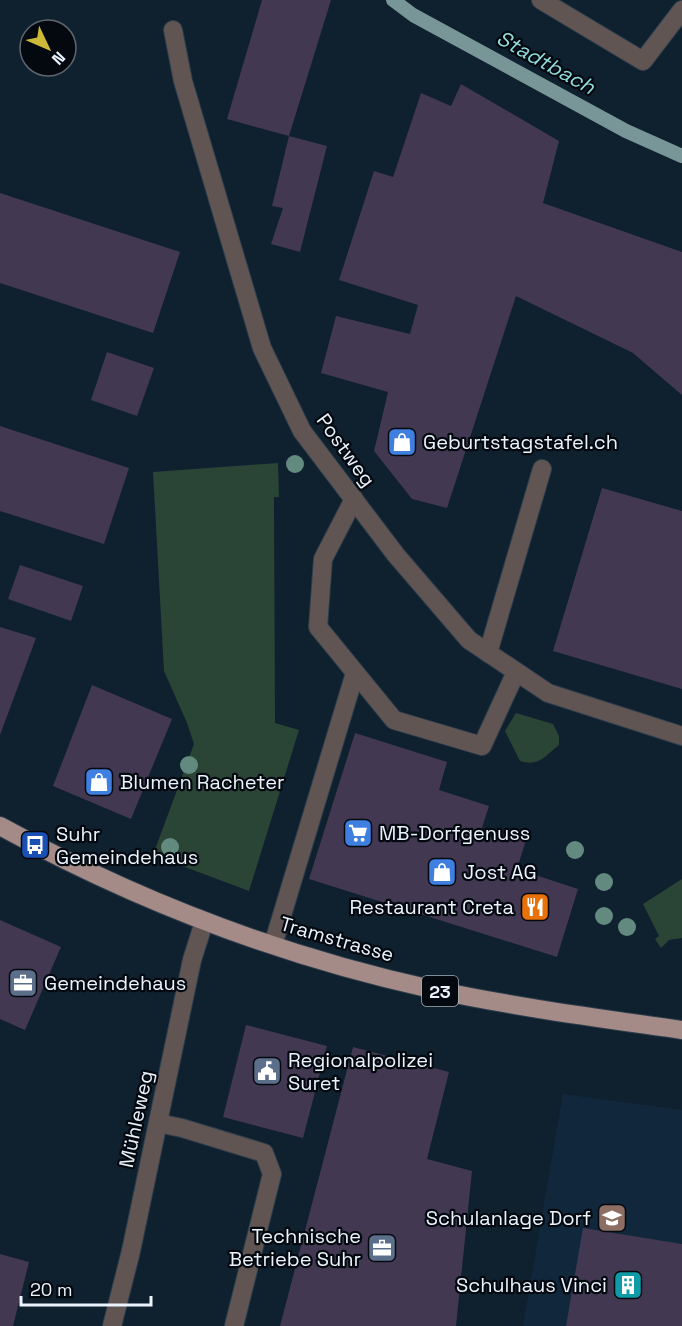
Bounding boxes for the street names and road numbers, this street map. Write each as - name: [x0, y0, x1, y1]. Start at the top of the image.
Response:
- street label: Postweg: [311, 408, 381, 492]
- street label: Tramstrasse: [277, 910, 397, 968]
- road number: 23: [422, 976, 458, 1006]
- street label: Mühleweg: [113, 1068, 159, 1170]

